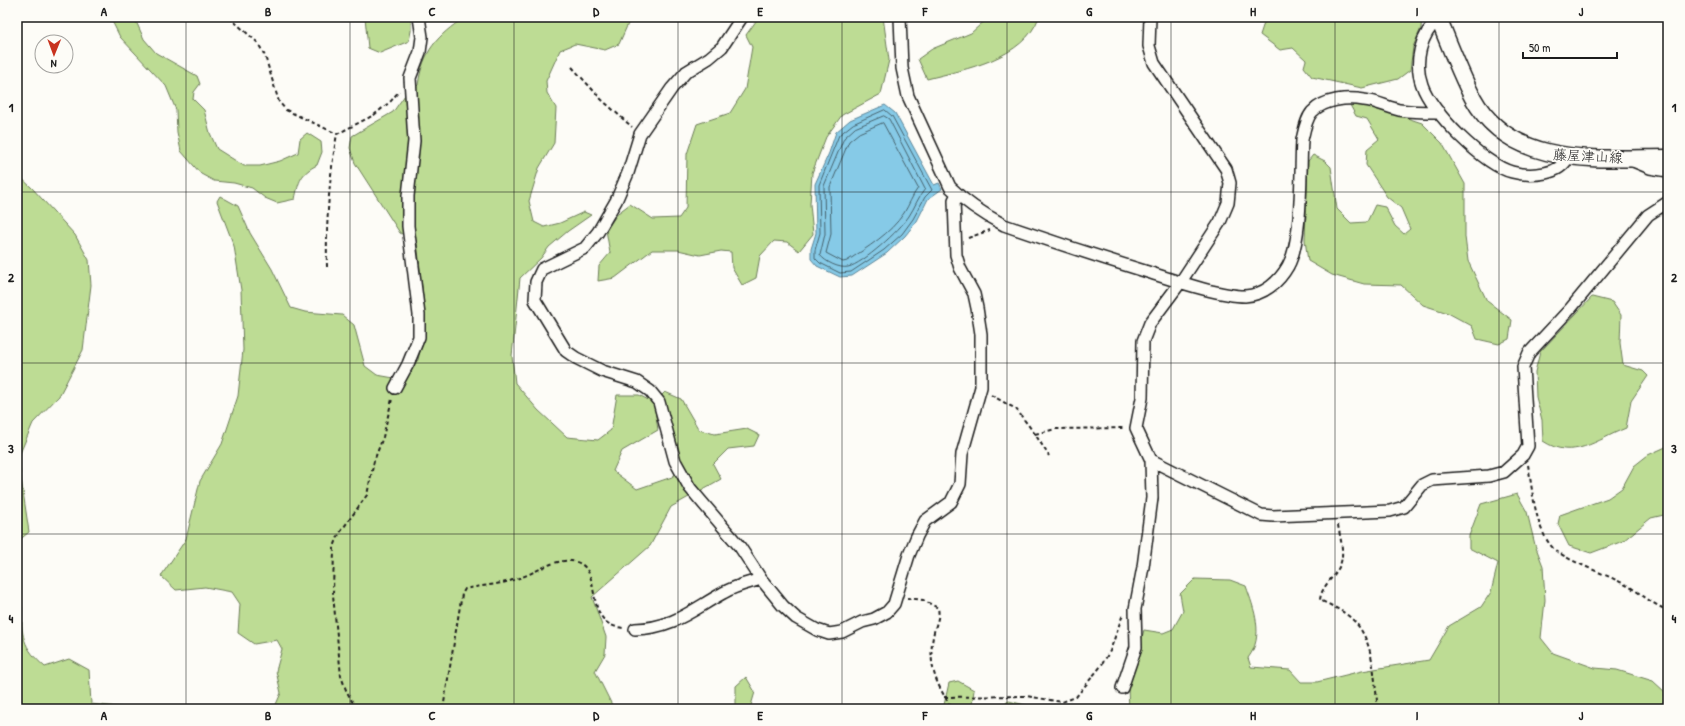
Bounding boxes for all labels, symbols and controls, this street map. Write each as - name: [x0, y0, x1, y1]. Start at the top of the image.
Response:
- text: A: [101, 2, 108, 20]
- text: B: [265, 2, 272, 20]
- text: C: [428, 2, 436, 20]
- text: D: [593, 2, 600, 20]
- text: E: [757, 2, 763, 20]
- text: F: [922, 2, 929, 20]
- text: G: [1086, 2, 1093, 20]
- text: H: [1250, 2, 1256, 20]
- text: I: [1415, 2, 1419, 20]
- text: J: [1579, 2, 1584, 20]
- north arrow: [34, 34, 74, 74]
- scale bar: [1523, 34, 1617, 60]
- text: 50 m: [1529, 39, 1550, 56]
- text: N: [51, 57, 57, 71]
- text: 1: [9, 98, 14, 116]
- text: 1: [1672, 98, 1677, 116]
- street label: 藤屋津山線: [1553, 144, 1623, 167]
- text: 2: [8, 268, 15, 286]
- text: 2: [1671, 268, 1678, 286]
- text: 3: [8, 439, 14, 457]
- text: 3: [1671, 439, 1677, 457]
- text: 4: [9, 609, 14, 627]
- text: 4: [1672, 609, 1677, 627]
- text: A: [101, 706, 108, 724]
- text: B: [265, 706, 272, 724]
- text: C: [428, 706, 436, 724]
- text: D: [593, 706, 600, 724]
- text: E: [757, 706, 763, 724]
- text: F: [922, 706, 929, 724]
- text: G: [1086, 706, 1093, 724]
- text: H: [1250, 706, 1256, 724]
- text: I: [1415, 706, 1419, 724]
- text: J: [1579, 706, 1584, 724]

